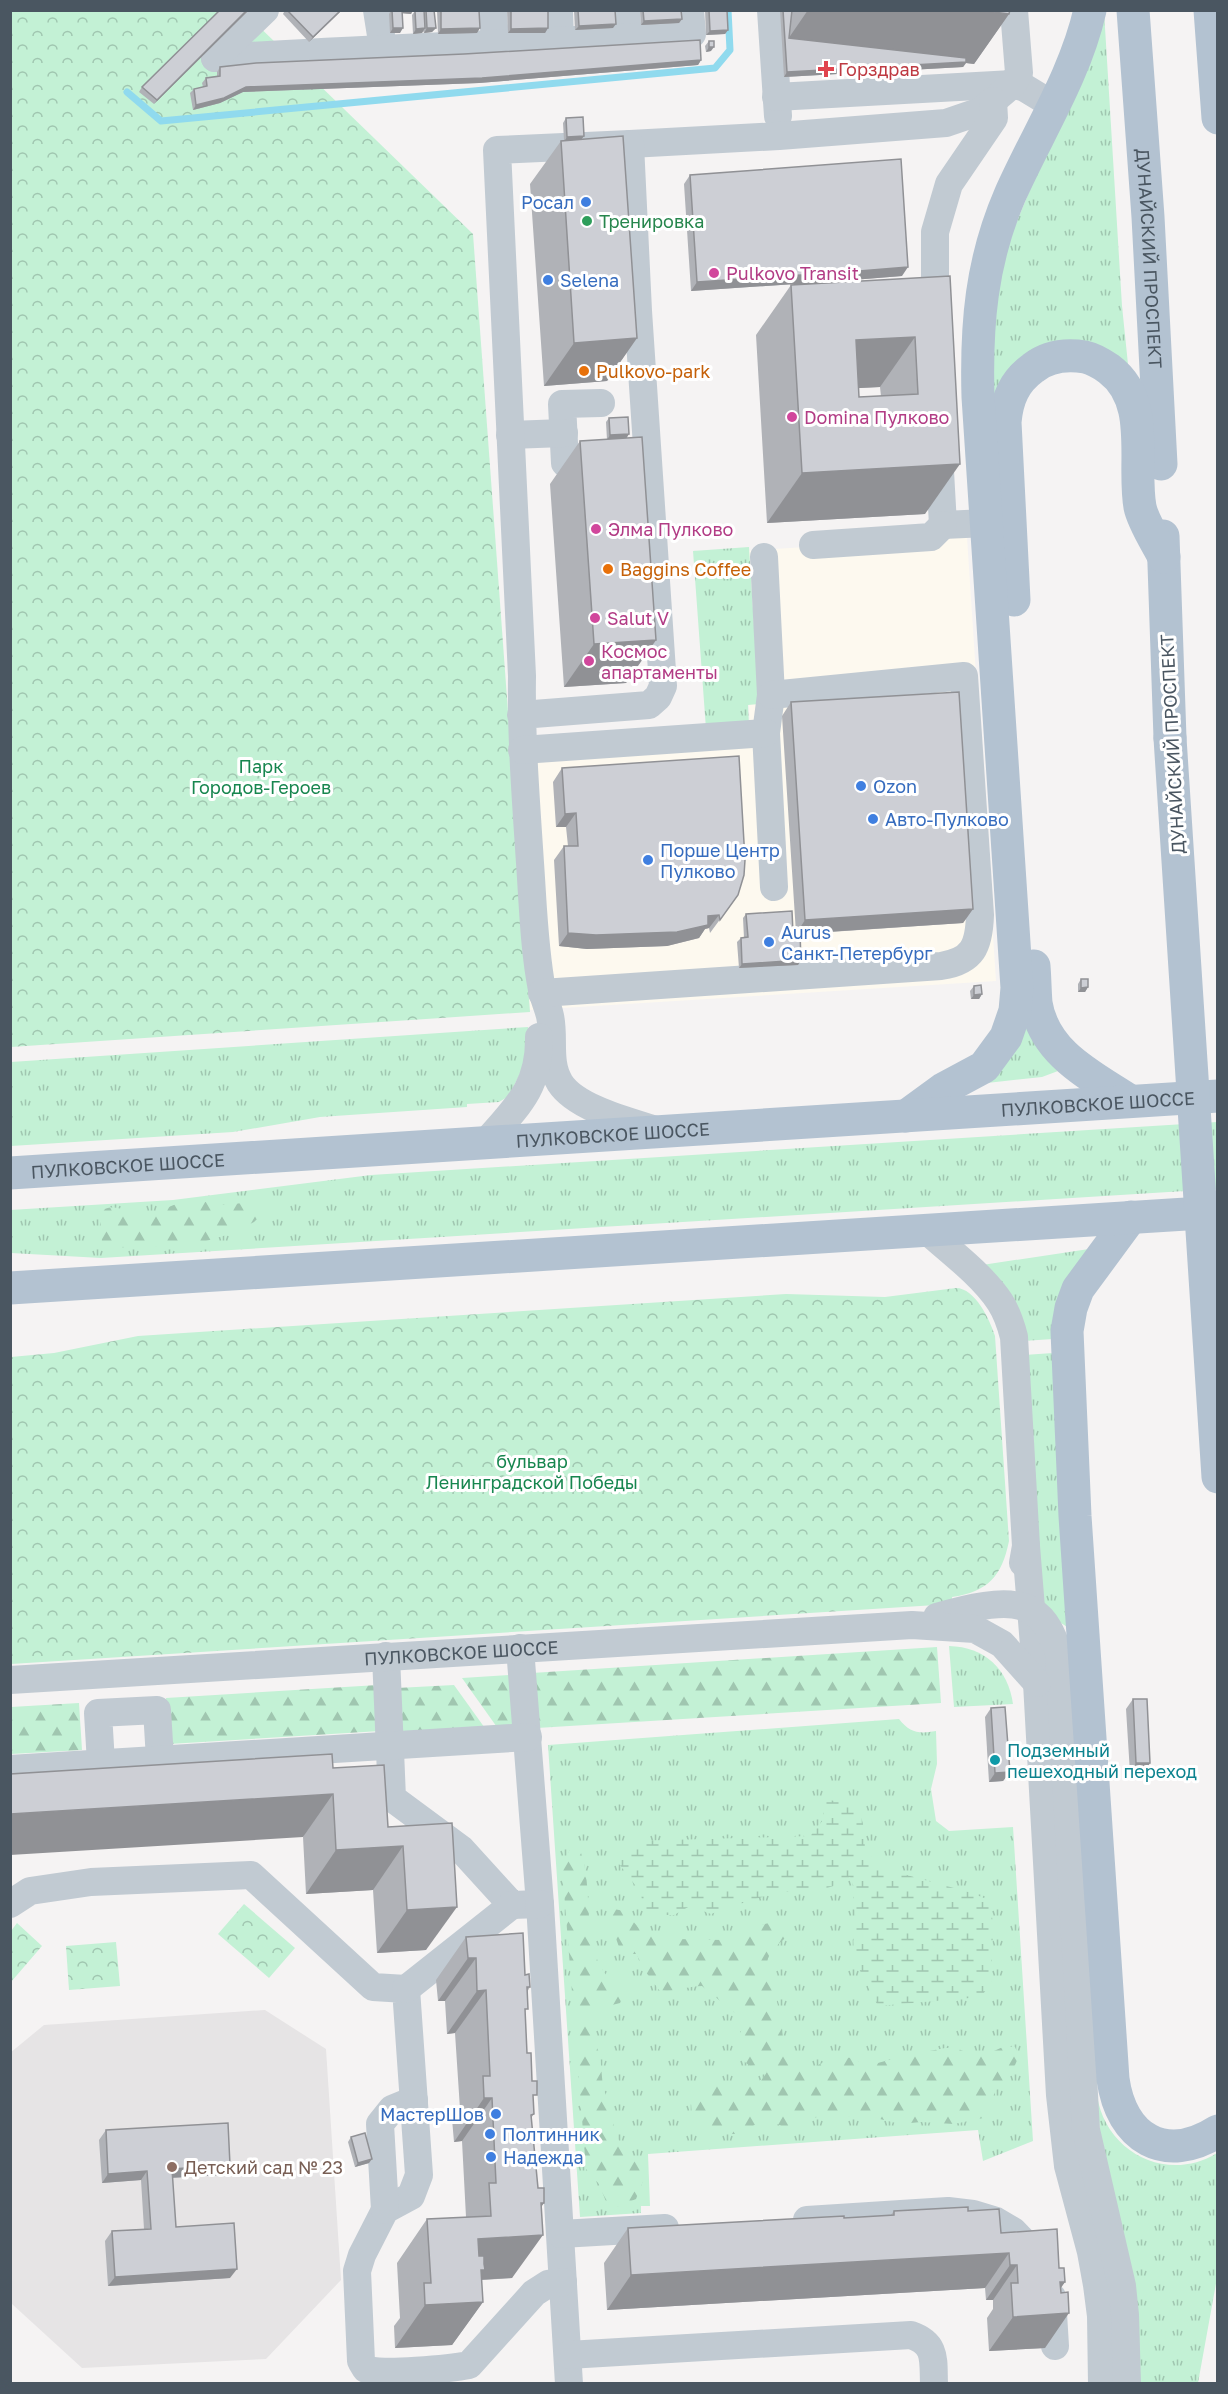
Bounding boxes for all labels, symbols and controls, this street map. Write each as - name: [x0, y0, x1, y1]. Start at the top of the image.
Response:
- place label: Горздрав: [838, 58, 920, 80]
- marker: Горздрав: [819, 62, 833, 76]
- street label: ДУНАЙСКИЙ ПРОСПЕКТ: [1132, 148, 1167, 369]
- place label: Росал: [521, 191, 574, 213]
- marker: Росал: [579, 195, 593, 209]
- place label: Тренировка: [599, 210, 704, 232]
- marker: Тренировка: [580, 214, 594, 228]
- place label: Pulkovo Transit: [726, 262, 859, 284]
- marker: Pulkovo Transit: [707, 266, 721, 280]
- place label: Selena: [560, 269, 619, 291]
- marker: Selena: [541, 273, 555, 287]
- place label: Pulkovo-park: [596, 360, 710, 382]
- marker: Pulkovo-park: [577, 364, 591, 378]
- place label: Domina Пулково: [804, 406, 949, 428]
- marker: Domina Пулково: [785, 410, 799, 424]
- place label: Элма Пулково: [608, 518, 733, 540]
- marker: Элма Пулково: [589, 522, 603, 536]
- place label: Baggins Coffee: [620, 558, 751, 580]
- marker: Baggins Coffee: [601, 562, 615, 576]
- place label: Salut V: [607, 607, 669, 629]
- marker: Salut V: [588, 611, 602, 625]
- street label: ДУНАЙСКИЙ ПРОСПЕКТ: [1155, 634, 1189, 854]
- place label: Космос апартаменты: [601, 640, 718, 683]
- marker: Космос апартаменты: [582, 654, 596, 668]
- park label: Парк Городов-Героев: [191, 755, 331, 798]
- place label: Ozon: [873, 775, 917, 797]
- marker: Ozon: [854, 779, 868, 793]
- place label: Авто-Пулково: [885, 808, 1009, 830]
- marker: Авто-Пулково: [866, 812, 880, 826]
- place label: Порше Центр Пулково: [660, 839, 780, 882]
- marker: Порше Центр Пулково: [641, 853, 655, 867]
- place label: Aurus Санкт-Петербург: [781, 921, 933, 964]
- marker: Aurus Санкт-Петербург: [762, 935, 776, 949]
- street label: ПУЛКОВСКОЕ ШОССЕ: [1000, 1087, 1196, 1121]
- street label: ПУЛКОВСКОЕ ШОССЕ: [515, 1117, 710, 1152]
- street label: ПУЛКОВСКОЕ ШОССЕ: [30, 1148, 225, 1183]
- park label: бульвар Ленинградской Победы: [426, 1450, 638, 1493]
- street label: ПУЛКОВСКОЕ ШОССЕ: [363, 1636, 559, 1669]
- place label: Подземный пешеходный переход: [1007, 1739, 1197, 1782]
- marker: Подземный пешеходный переход: [988, 1753, 1002, 1767]
- place label: МастерШов: [380, 2103, 484, 2125]
- marker: МастерШов: [489, 2107, 503, 2121]
- place label: Полтинник: [502, 2123, 600, 2145]
- marker: Полтинник: [483, 2127, 497, 2141]
- place label: Надежда: [503, 2146, 584, 2168]
- marker: Надежда: [484, 2150, 498, 2164]
- place label: Детский сад № 23: [184, 2156, 343, 2178]
- marker: Детский сад № 23: [165, 2160, 179, 2174]

